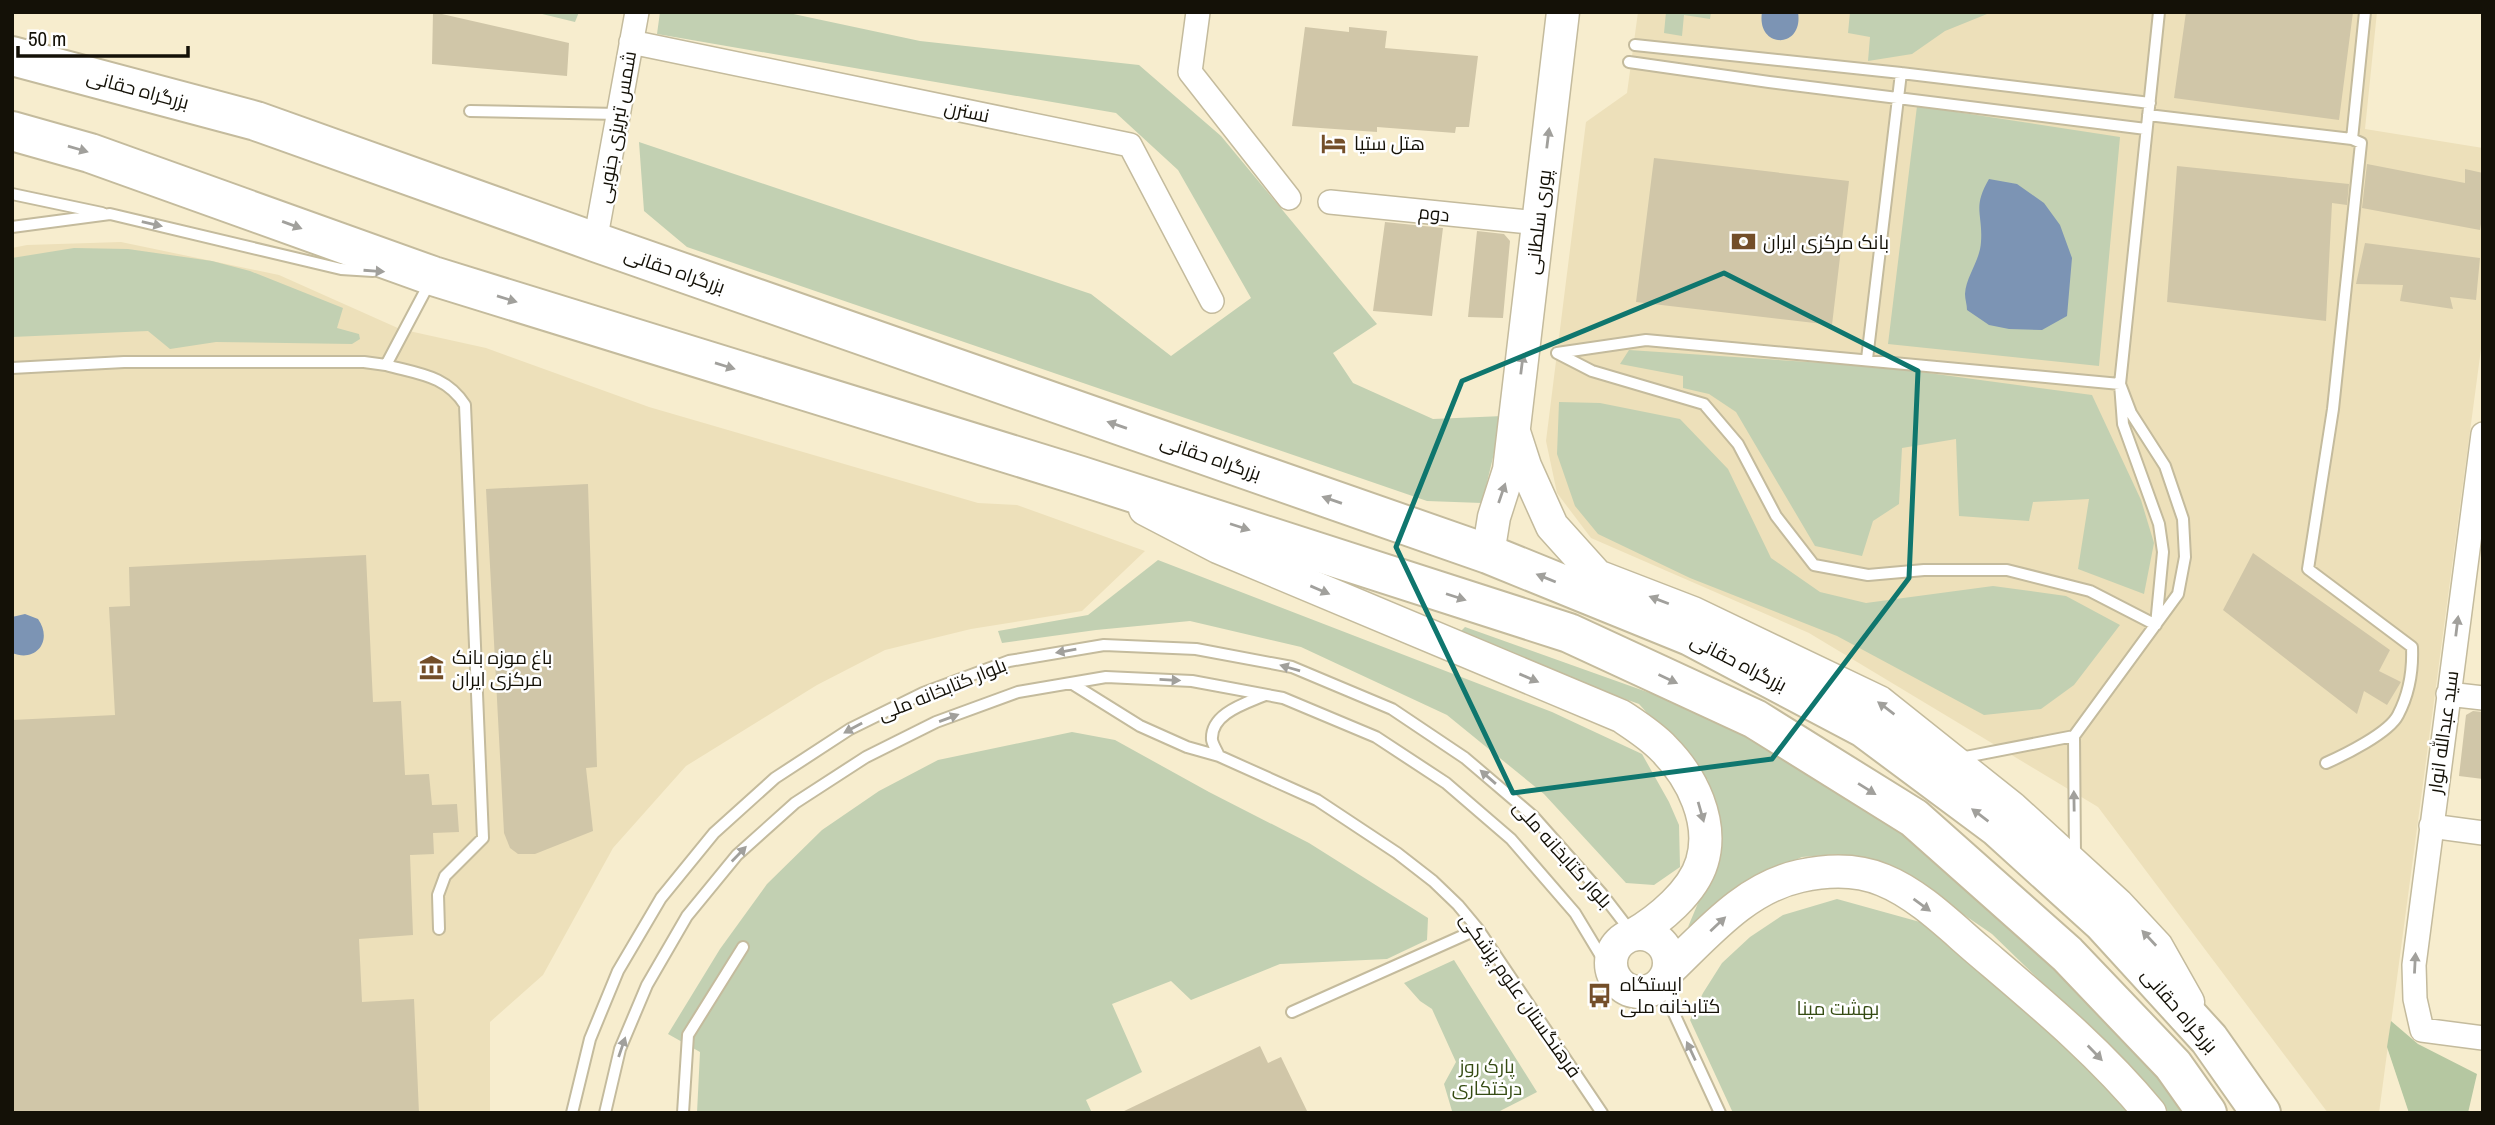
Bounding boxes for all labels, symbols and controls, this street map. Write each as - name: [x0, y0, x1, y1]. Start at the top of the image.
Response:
- scale bar: [18, 14, 187, 58]
- text: 50 m: [28, 24, 66, 53]
- street label: شمس تبریزی جنوبی: [590, 49, 642, 205]
- street label: بزرگراه حقانی: [84, 63, 192, 115]
- street label: نسترن: [942, 94, 992, 128]
- one-way arrow: [1543, 127, 1554, 149]
- hotel icon: هتل ستیا: [1320, 129, 1348, 157]
- place label: هتل ستیا: [1354, 130, 1425, 156]
- one-way arrow: [68, 145, 89, 155]
- street label: پوری سلطانی: [1519, 168, 1557, 276]
- street label: دوم: [1417, 198, 1451, 229]
- one-way arrow: [141, 219, 163, 230]
- one-way arrow: [282, 220, 303, 231]
- bank icon: بانک مرکزی ایران: [1729, 228, 1757, 256]
- place label: بانک مرکزی ایران: [1763, 229, 1889, 255]
- street label: بزرگراه حقانی: [621, 241, 729, 299]
- one-way arrow: [363, 266, 385, 277]
- one-way arrow: [497, 294, 518, 305]
- one-way arrow: [1516, 353, 1527, 375]
- one-way arrow: [715, 361, 736, 372]
- one-way arrow: [1107, 419, 1128, 430]
- street label: بزرگراه حقانی: [1157, 428, 1265, 486]
- one-way arrow: [1497, 483, 1508, 504]
- one-way arrow: [1322, 494, 1343, 505]
- one-way arrow: [1229, 522, 1250, 533]
- one-way arrow: [1535, 572, 1556, 583]
- one-way arrow: [1309, 584, 1330, 595]
- one-way arrow: [1446, 592, 1467, 603]
- one-way arrow: [1648, 594, 1669, 605]
- one-way arrow: [2452, 615, 2463, 637]
- street label: بزرگراه حقانی: [1686, 627, 1792, 697]
- place label: باغ موزه بانک مرکزی ایران: [452, 644, 552, 692]
- one-way arrow: [1054, 646, 1076, 657]
- street label: بلوار کتابخانه ملی: [874, 651, 1010, 727]
- museum icon: باغ موزه بانک مرکزی ایران: [418, 654, 446, 682]
- one-way arrow: [1279, 662, 1301, 673]
- street label: سید عبدالله انوار: [2421, 669, 2464, 796]
- one-way arrow: [1519, 672, 1540, 683]
- one-way arrow: [1658, 673, 1678, 685]
- one-way arrow: [1160, 674, 1182, 685]
- one-way arrow: [1877, 701, 1895, 716]
- one-way arrow: [938, 712, 959, 723]
- one-way arrow: [843, 722, 863, 734]
- one-way arrow: [1479, 769, 1497, 785]
- one-way arrow: [1857, 782, 1876, 795]
- one-way arrow: [2068, 790, 2080, 812]
- street label: بلوار کتابخانه ملی: [1508, 794, 1618, 914]
- one-way arrow: [1696, 801, 1706, 822]
- one-way arrow: [1971, 808, 1989, 822]
- one-way arrow: [731, 846, 748, 863]
- one-way arrow: [1913, 898, 1931, 912]
- street label: فرهنگستان علوم پزشکی: [1453, 907, 1588, 1083]
- one-way arrow: [1709, 916, 1727, 932]
- one-way arrow: [2141, 929, 2157, 947]
- one-way arrow: [2410, 952, 2421, 974]
- street label: بزرگراه حقانی: [2136, 962, 2224, 1058]
- place label: ایستگاه کتابخانه ملی: [1620, 971, 1720, 1019]
- bus stop icon: ایستگاه کتابخانه ملی: [1586, 981, 1614, 1009]
- park label: بهشت مينا: [1797, 995, 1879, 1021]
- one-way arrow: [617, 1036, 628, 1057]
- one-way arrow: [1685, 1041, 1697, 1061]
- one-way arrow: [2086, 1044, 2103, 1061]
- park label: پارک روز درختکاری: [1452, 1053, 1522, 1101]

